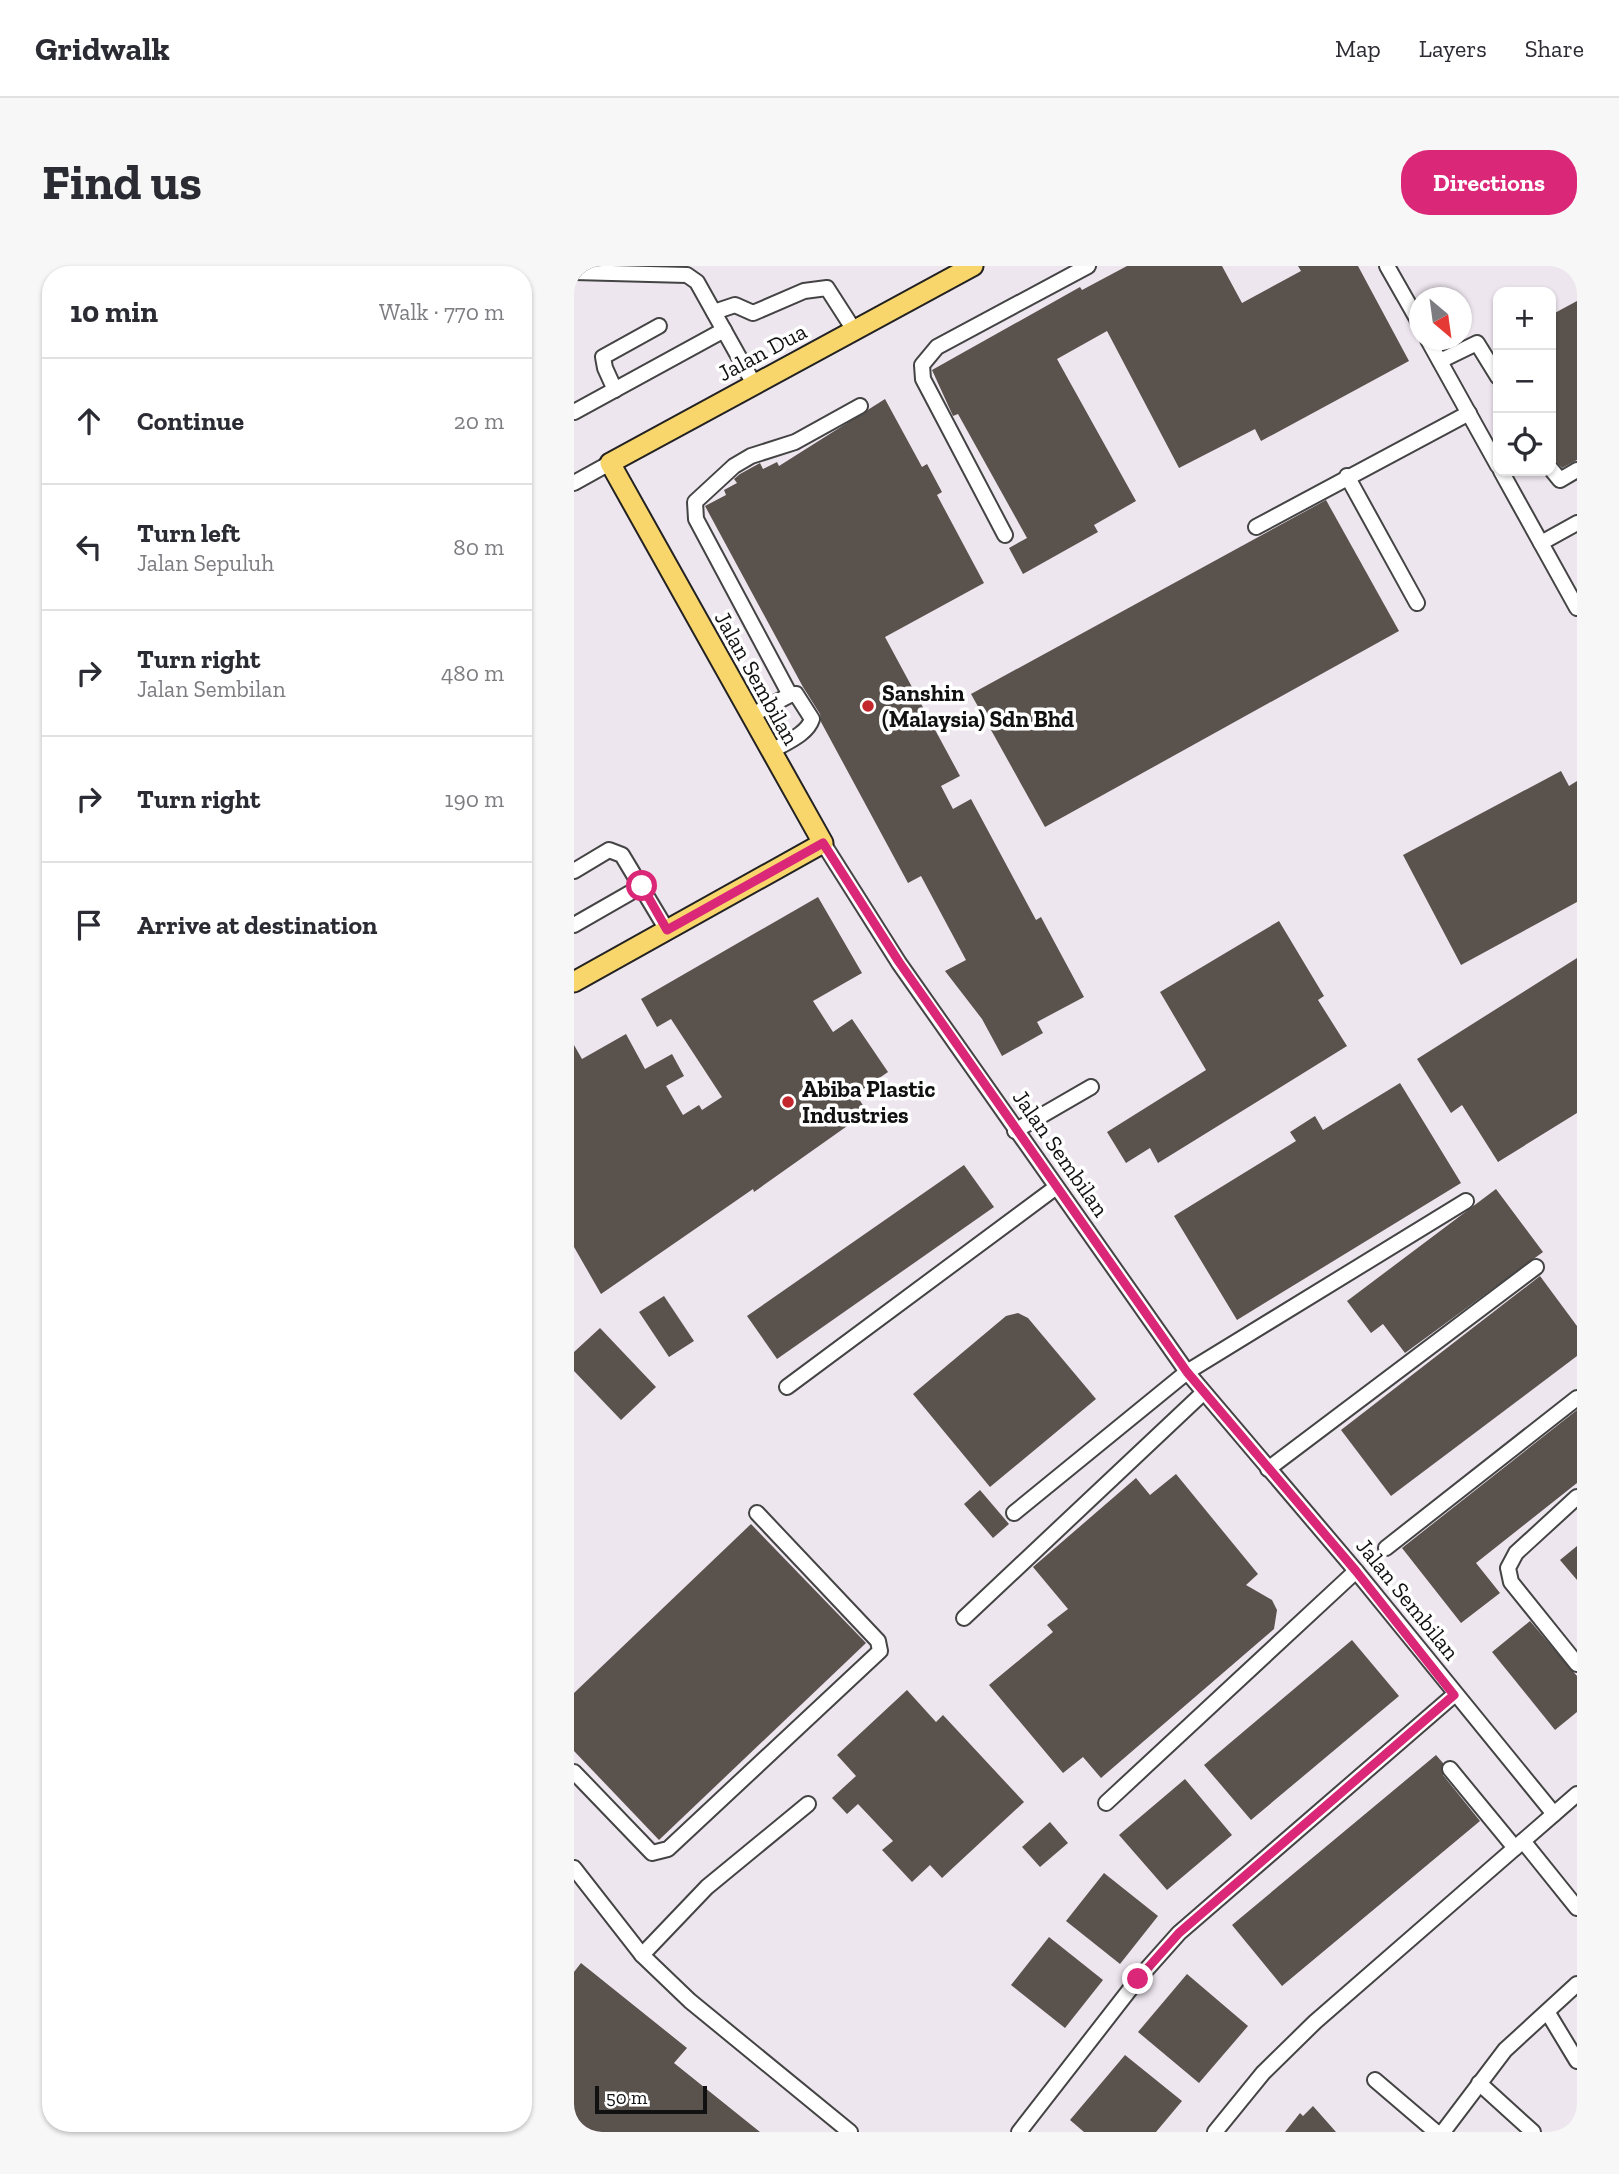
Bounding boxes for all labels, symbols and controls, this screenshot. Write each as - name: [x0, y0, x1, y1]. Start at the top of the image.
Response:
- text: Gridwalk: [35, 29, 170, 68]
- text: Map: [1335, 34, 1381, 63]
- text: Layers: [1419, 34, 1487, 63]
- text: Share: [1525, 34, 1584, 63]
- button: Directions: [1401, 150, 1577, 215]
- text: Find us: [42, 153, 202, 212]
- north arrow: [1409, 287, 1472, 350]
- map controls: [1493, 287, 1556, 476]
- button: +: [1493, 287, 1556, 350]
- text: 10 min: [70, 294, 158, 330]
- text: Walk · 770 m: [379, 298, 504, 326]
- street label: Jalan Dua: [713, 317, 811, 387]
- button: −: [1493, 350, 1556, 413]
- icon: ahead: [70, 402, 108, 440]
- text: Continue: [137, 405, 244, 437]
- text: 20 m: [454, 407, 504, 435]
- button: locate: [1493, 413, 1556, 476]
- text: Turn left: [137, 517, 240, 549]
- icon: left: [70, 528, 108, 566]
- text: 80 m: [453, 533, 504, 561]
- text: Jalan Sepuluh: [137, 549, 274, 577]
- street label: Jalan Sembilan: [709, 606, 805, 750]
- text: Turn right: [137, 643, 260, 675]
- icon: right: [70, 654, 108, 692]
- text: 480 m: [441, 659, 504, 687]
- text: Jalan Sembilan: [137, 675, 286, 703]
- place label: Sanshin (Malaysia) Sdn Bhd: [882, 679, 1074, 733]
- marker: Sanshin (Malaysia) Sdn Bhd: [860, 698, 876, 714]
- icon: right: [70, 780, 108, 818]
- text: Turn right: [137, 783, 260, 815]
- text: 190 m: [445, 785, 504, 813]
- route start: [626, 870, 657, 901]
- icon: arrive: [70, 906, 108, 944]
- text: Arrive at destination: [137, 909, 377, 941]
- place label: Abiba Plastic Industries: [802, 1075, 935, 1129]
- street label: Jalan Sembilan: [1007, 1084, 1115, 1222]
- marker: Abiba Plastic Industries: [780, 1094, 796, 1110]
- street label: Jalan Sembilan: [1350, 1532, 1466, 1666]
- route end: [1122, 1963, 1153, 1994]
- scale bar: [595, 2083, 707, 2115]
- text: 50 m: [606, 2086, 647, 2109]

